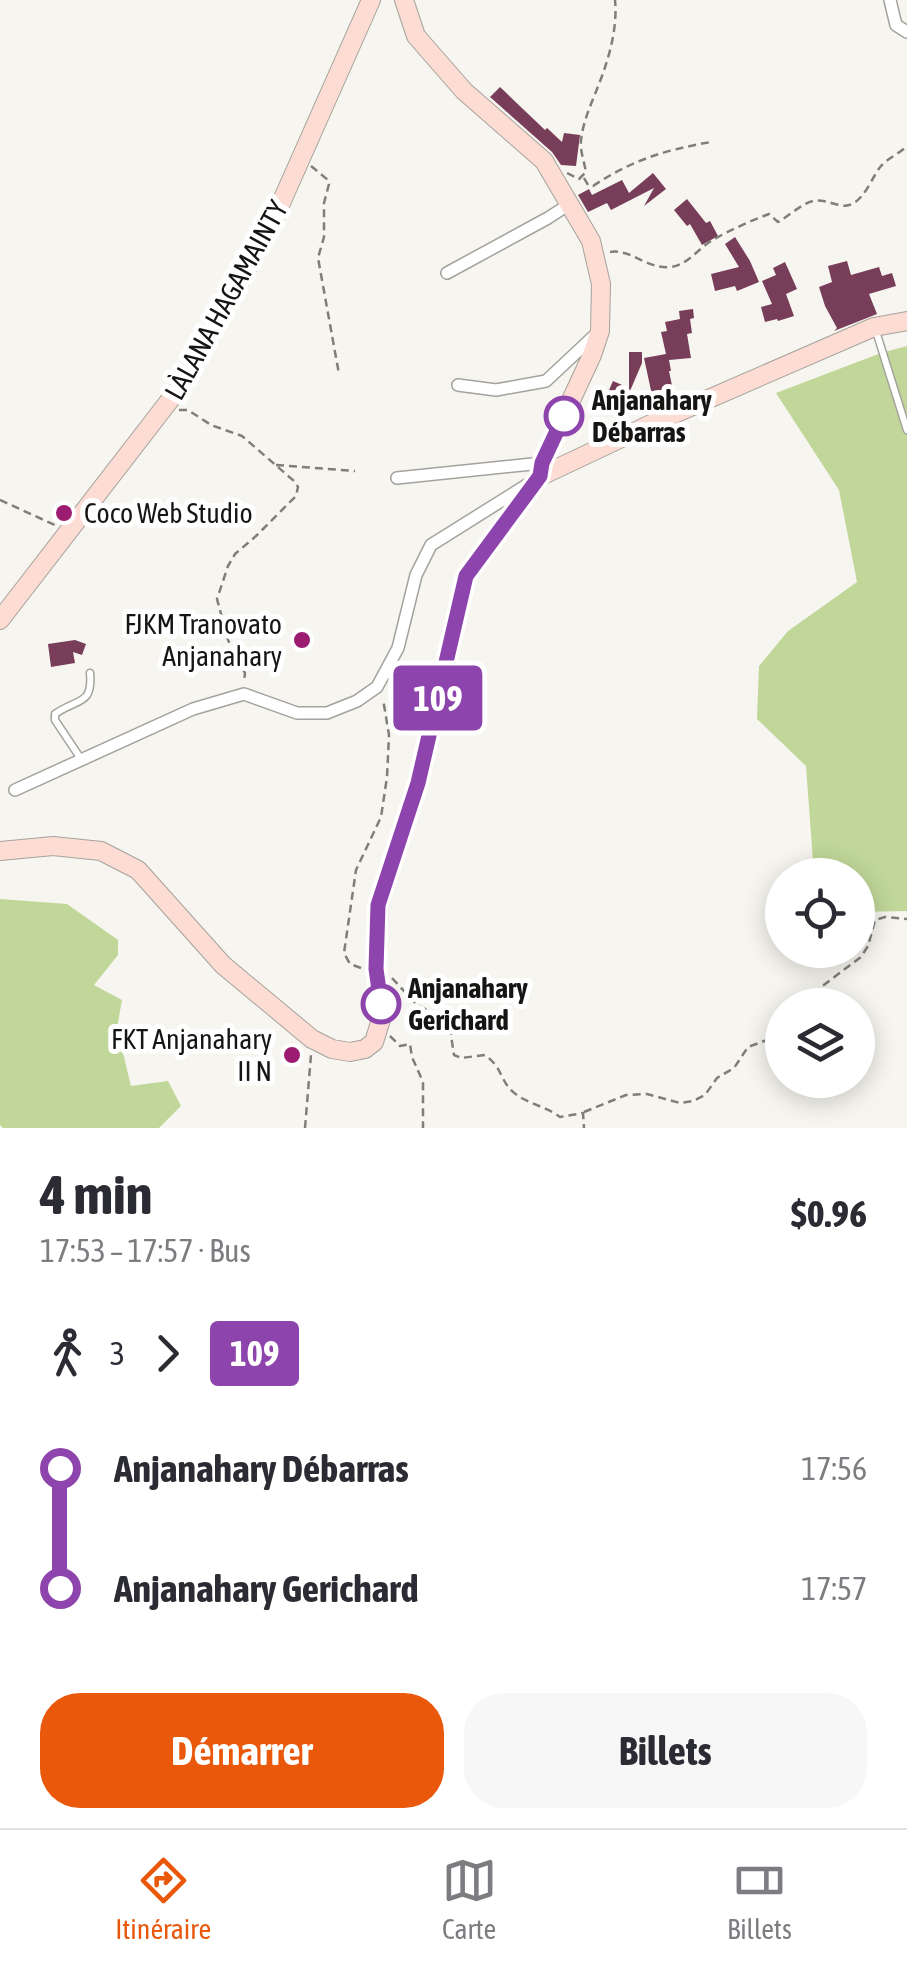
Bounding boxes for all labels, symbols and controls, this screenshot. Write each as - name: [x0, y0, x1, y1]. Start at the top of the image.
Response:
- street label: LÀLANA HAGAMAINTY: [158, 194, 294, 405]
- place label: Anjanahary Débarras: [591, 384, 712, 448]
- marker: Anjanahary Débarras: [545, 397, 583, 435]
- place label: Coco Web Studio: [84, 497, 253, 529]
- marker: Coco Web Studio: [53, 502, 75, 524]
- place label: FJKM Tranovato Anjanahary: [124, 608, 282, 672]
- marker: FJKM Tranovato Anjanahary: [291, 629, 313, 651]
- line badge: 109: [380, 666, 496, 730]
- text: 109: [413, 678, 463, 718]
- map controls: [765, 858, 875, 1098]
- button: locate: [765, 858, 875, 968]
- place label: Anjanahary Gerichard: [407, 972, 528, 1036]
- marker: Anjanahary Gerichard: [362, 985, 400, 1023]
- button: layers: [765, 988, 875, 1098]
- place label: FKT Anjanahary II N: [111, 1023, 272, 1087]
- marker: FKT Anjanahary II N: [281, 1044, 303, 1066]
- text: 4 min: [40, 1163, 152, 1226]
- text: $0.96: [791, 1192, 867, 1235]
- text: 17:53 – 17:57 · Bus: [40, 1232, 251, 1269]
- icon: walk: [40, 1326, 95, 1381]
- icon: forward: [140, 1326, 195, 1381]
- text: 109: [230, 1333, 279, 1373]
- text: 3: [110, 1335, 125, 1372]
- text: Anjanahary Débarras: [114, 1447, 409, 1490]
- text: 17:56: [801, 1450, 867, 1487]
- text: Anjanahary Gerichard: [114, 1567, 418, 1610]
- text: 17:57: [801, 1570, 867, 1607]
- button: Démarrer: [40, 1693, 444, 1808]
- button: Billets: [464, 1693, 867, 1808]
- tab: Itinéraire: [115, 1853, 211, 1945]
- tab: Carte: [442, 1853, 497, 1945]
- tab: Billets: [727, 1853, 792, 1945]

